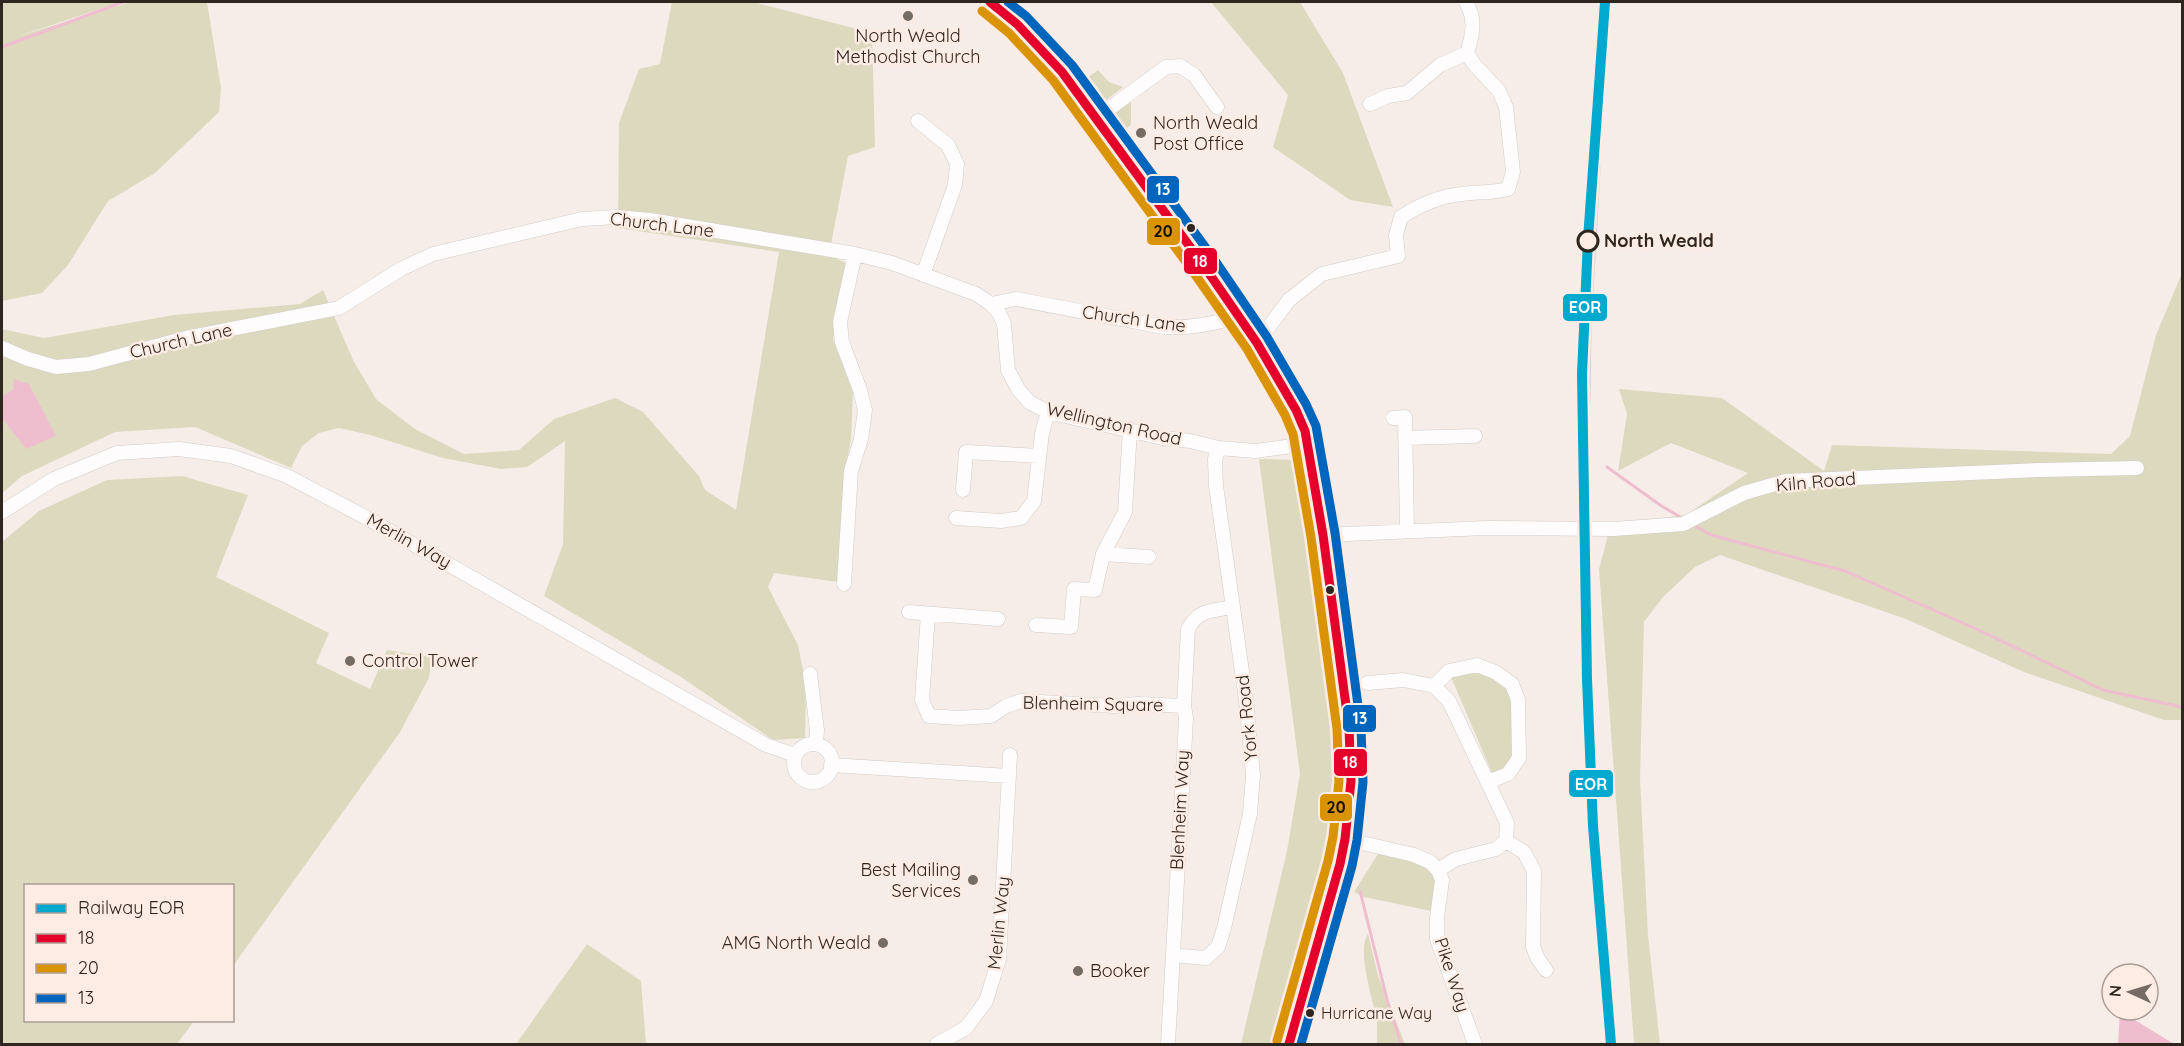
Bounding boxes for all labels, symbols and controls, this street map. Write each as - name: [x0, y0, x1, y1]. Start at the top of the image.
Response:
- marker: North Weald Methodist Church: [901, 9, 915, 23]
- place label: North Weald Methodist Church: [836, 24, 980, 68]
- place label: North Weald Post Office: [1153, 111, 1258, 155]
- marker: North Weald Post Office: [1134, 126, 1148, 140]
- line badge: 13: [1146, 175, 1180, 204]
- text: 13: [1156, 179, 1170, 199]
- street label: Church Lane: [609, 207, 715, 242]
- line badge: 20: [1146, 217, 1181, 246]
- text: 20: [1154, 221, 1173, 241]
- unlabelled marker: [1185, 222, 1197, 234]
- place label: North Weald: [1604, 229, 1714, 252]
- marker: North Weald: [1577, 230, 1599, 252]
- line badge: 18: [1183, 247, 1218, 275]
- text: 18: [1193, 251, 1208, 271]
- line badge: EOR: [1562, 293, 1608, 322]
- text: EOR: [1569, 297, 1601, 317]
- street label: Church Lane: [1081, 300, 1187, 337]
- street label: Church Lane: [127, 318, 234, 363]
- street label: Wellington Road: [1044, 397, 1184, 450]
- street label: Kiln Road: [1775, 467, 1857, 496]
- street label: Merlin Way: [363, 508, 456, 573]
- unlabelled marker: [1324, 584, 1336, 596]
- place label: Control Tower: [362, 649, 478, 672]
- marker: Control Tower: [343, 654, 357, 668]
- street label: York Road: [1231, 674, 1262, 762]
- street label: Blenheim Square: [1022, 691, 1164, 716]
- line badge: 13: [1342, 704, 1377, 733]
- text: 13: [1353, 708, 1367, 728]
- line badge: 18: [1333, 748, 1368, 777]
- street label: Blenheim Way: [1165, 749, 1194, 871]
- text: 18: [1343, 752, 1358, 772]
- line badge: EOR: [1568, 769, 1614, 798]
- text: EOR: [1575, 774, 1607, 794]
- line badge: 20: [1319, 793, 1353, 822]
- text: 20: [1327, 797, 1346, 817]
- place label: Best Mailing Services: [860, 858, 961, 902]
- marker: Best Mailing Services: [966, 873, 980, 887]
- street label: Merlin Way: [982, 875, 1015, 971]
- legend: [24, 884, 234, 1022]
- text: Railway EOR: [78, 896, 185, 919]
- text: 18: [78, 926, 94, 949]
- place label: AMG North Weald: [722, 931, 871, 954]
- street label: Pike Way: [1430, 935, 1475, 1015]
- marker: AMG North Weald: [876, 936, 890, 950]
- text: 20: [78, 956, 99, 979]
- place label: Booker: [1090, 959, 1150, 982]
- north arrow: [2100, 962, 2160, 1022]
- marker: Booker: [1071, 964, 1085, 978]
- text: N: [2105, 984, 2125, 998]
- text: 13: [78, 986, 94, 1009]
- place label: Hurricane Way: [1321, 1003, 1432, 1023]
- marker: Hurricane Way: [1304, 1007, 1316, 1019]

